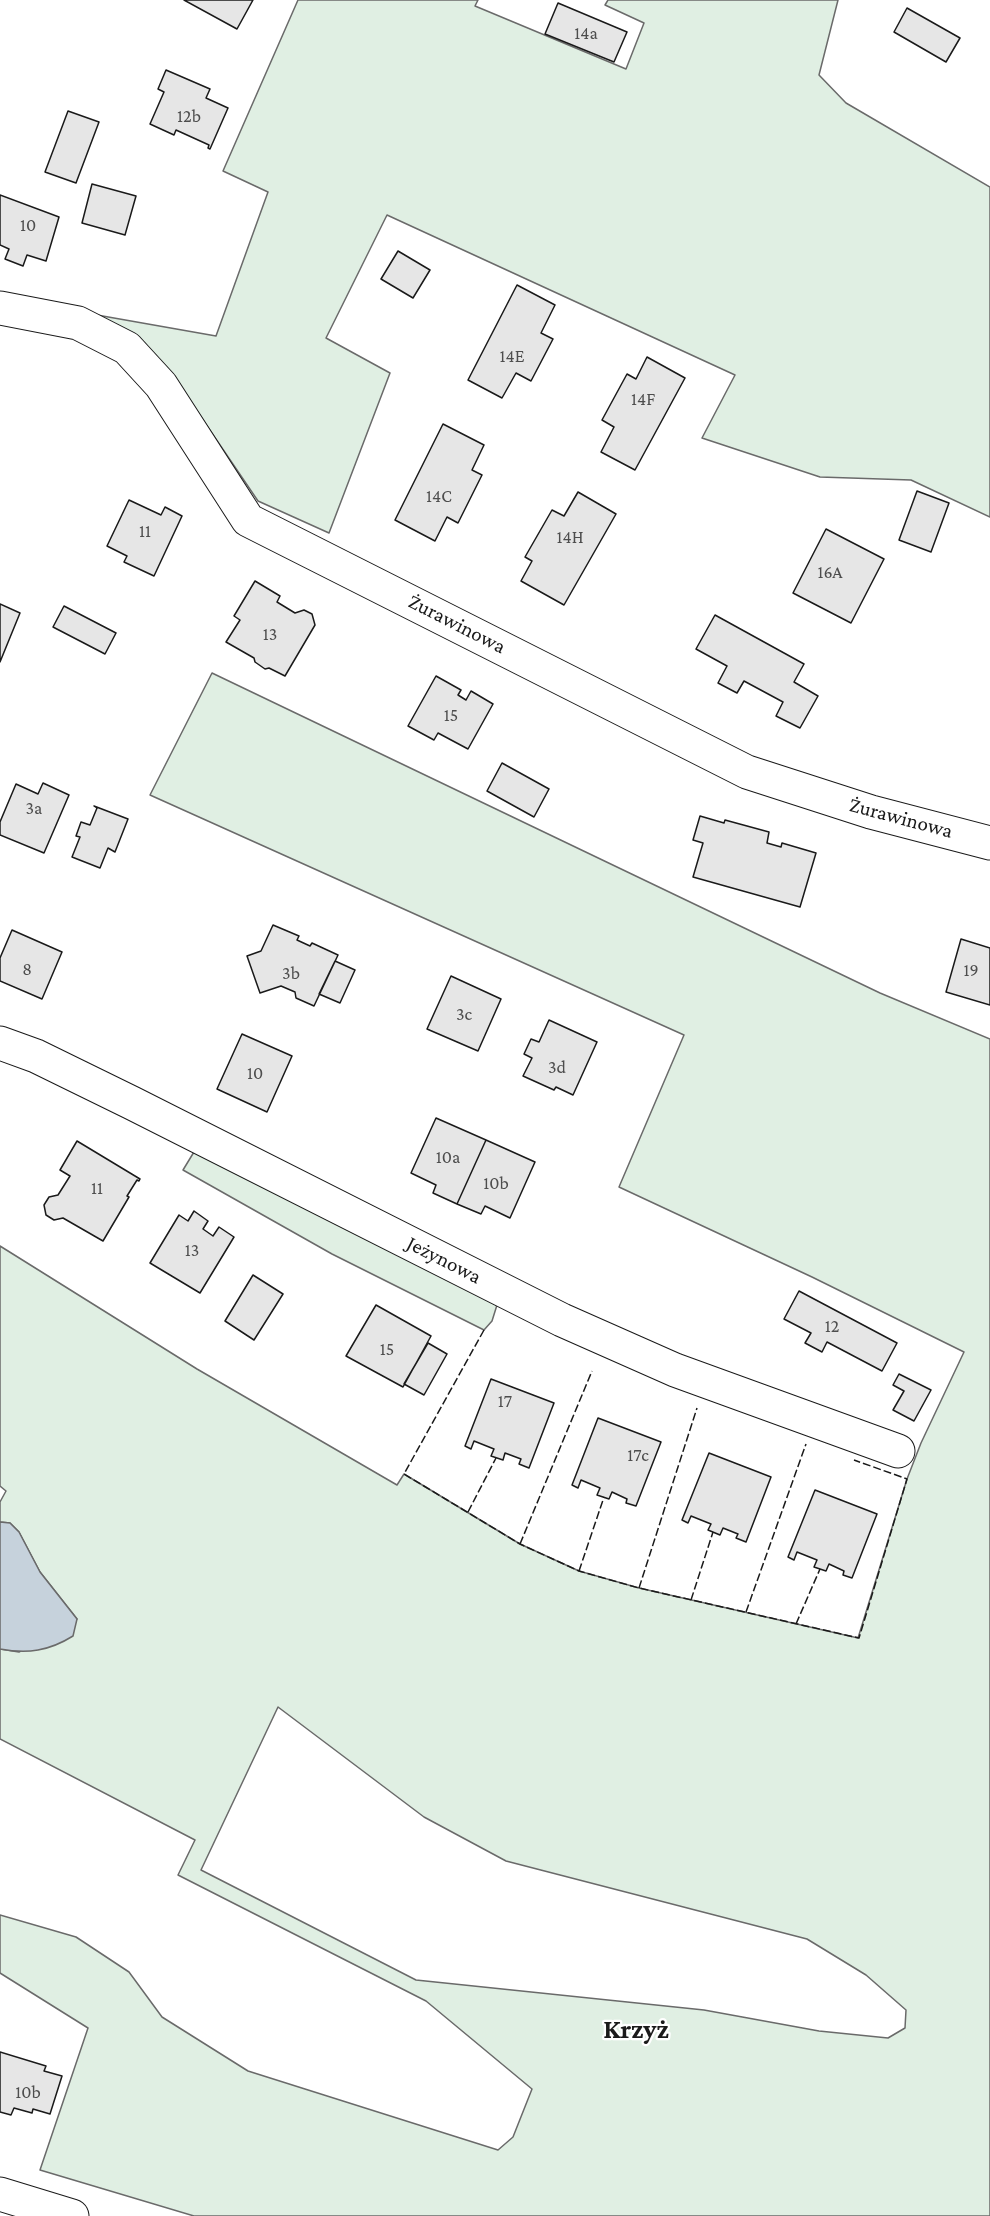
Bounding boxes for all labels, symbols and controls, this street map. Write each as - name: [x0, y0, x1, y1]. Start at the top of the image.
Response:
- house number: 14a: [574, 22, 598, 44]
- house number: 12b: [177, 105, 201, 127]
- house number: 10: [20, 214, 36, 236]
- house number: 14E: [500, 345, 524, 367]
- house number: 14F: [631, 388, 655, 410]
- house number: 14C: [426, 485, 452, 507]
- house number: 11: [139, 520, 151, 542]
- house number: 14H: [557, 526, 583, 548]
- house number: 16A: [817, 561, 843, 583]
- street label: Żurawinowa: [404, 589, 510, 659]
- house number: 13: [263, 623, 277, 645]
- house number: 15: [444, 704, 458, 726]
- street label: Żurawinowa: [846, 792, 956, 844]
- house number: 3a: [26, 797, 42, 819]
- house number: 8: [22, 958, 32, 980]
- house number: 19: [963, 959, 979, 981]
- house number: 3b: [282, 962, 300, 984]
- house number: 3c: [456, 1003, 472, 1025]
- house number: 3d: [548, 1056, 566, 1078]
- house number: 10: [247, 1062, 263, 1084]
- house number: 10a: [436, 1146, 460, 1168]
- house number: 10b: [483, 1172, 509, 1194]
- house number: 11: [91, 1177, 103, 1199]
- street label: Jeżynowa: [402, 1230, 486, 1290]
- house number: 13: [185, 1239, 199, 1261]
- house number: 12: [825, 1315, 839, 1337]
- house number: 15: [380, 1338, 394, 1360]
- house number: 17: [498, 1390, 512, 1412]
- house number: 17c: [627, 1444, 649, 1466]
- district label: Krzyż: [603, 2014, 669, 2046]
- house number: 10b: [15, 2081, 41, 2103]

